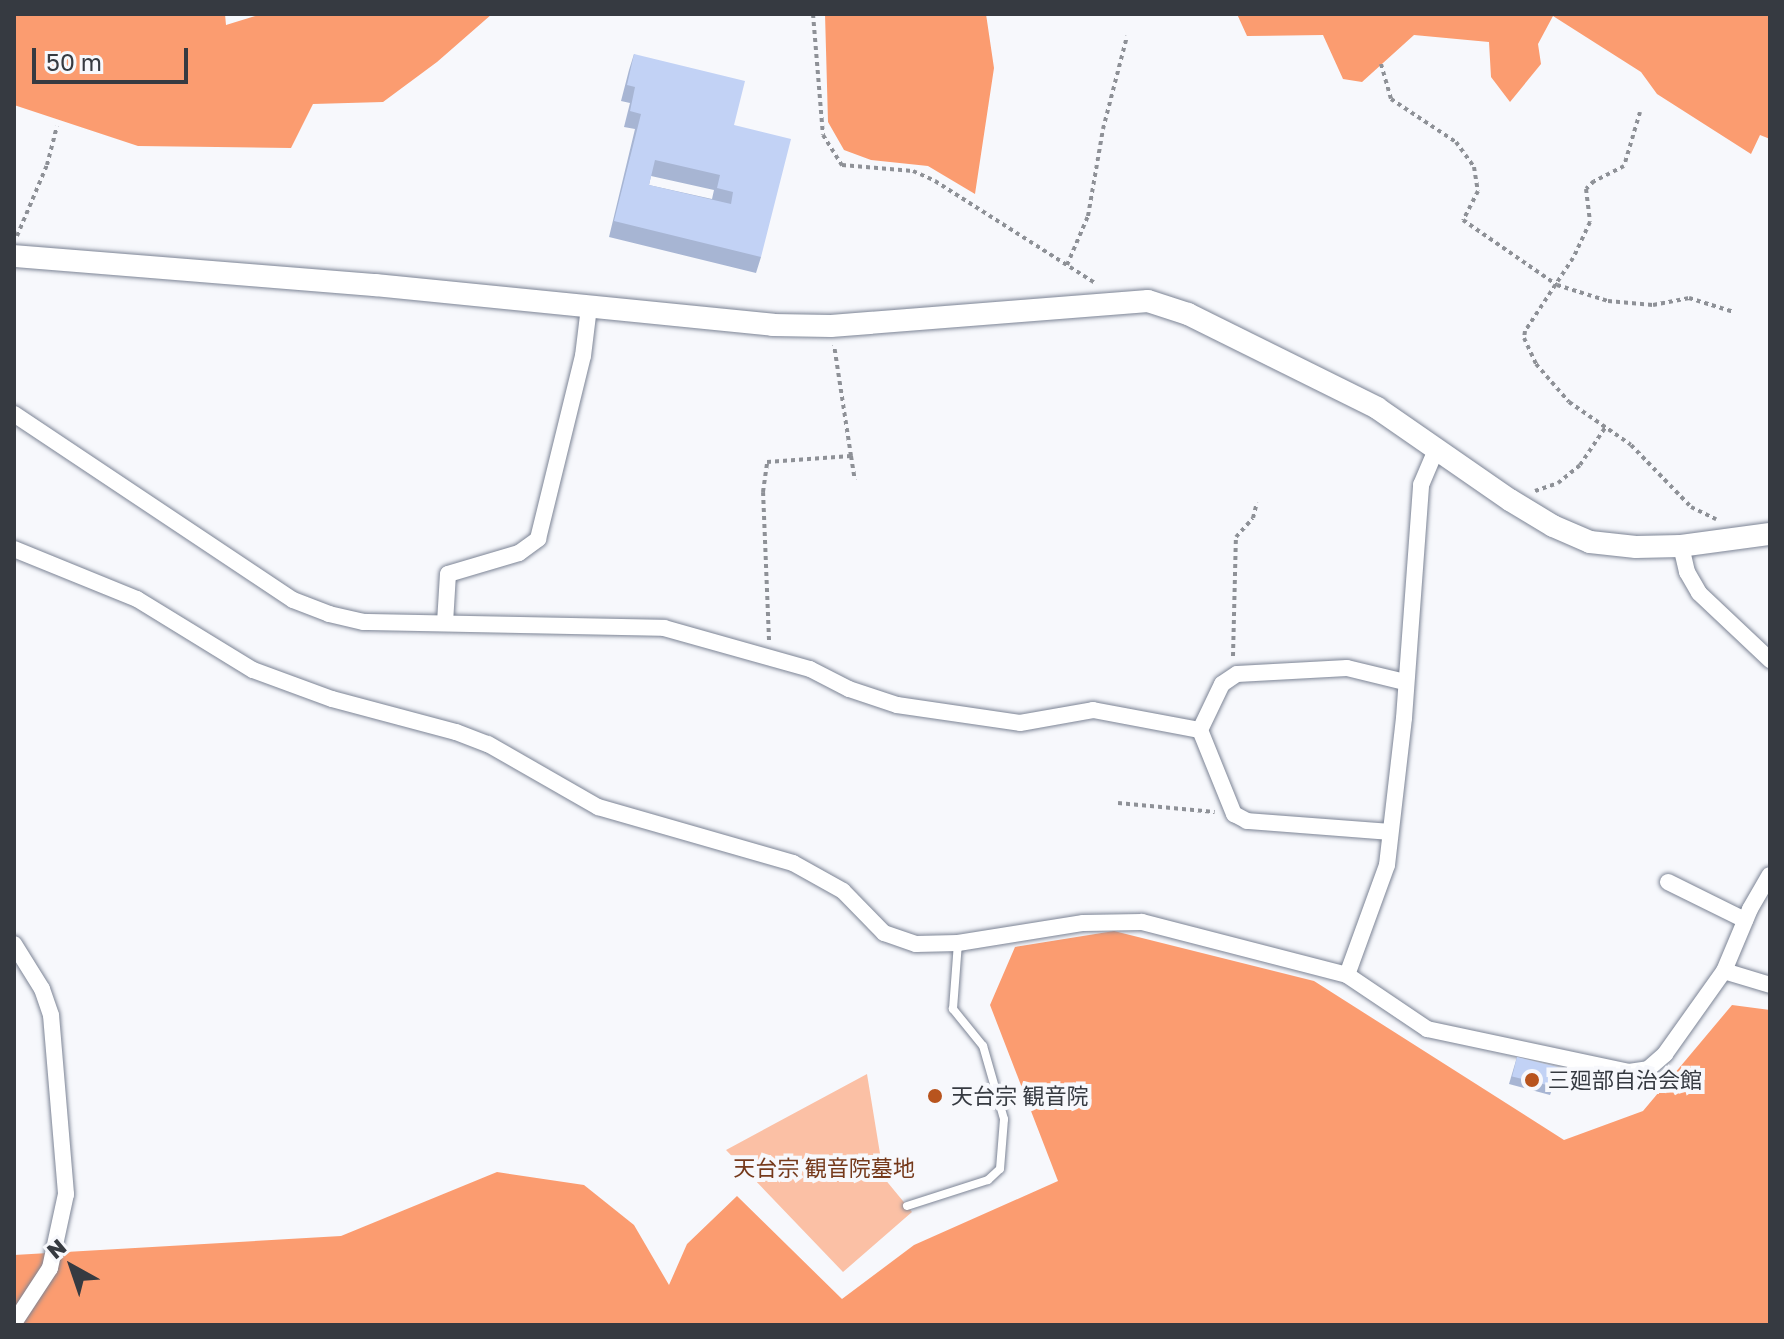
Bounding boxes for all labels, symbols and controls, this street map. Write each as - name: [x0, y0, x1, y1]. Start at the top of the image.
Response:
- scale bar: [36, 32, 192, 82]
- text: 50 m: [46, 47, 102, 76]
- place label: 三廻部自治会館: [1548, 1067, 1702, 1093]
- marker: 三廻部自治会館: [1523, 1071, 1541, 1089]
- place label: 天台宗 観音院: [951, 1083, 1088, 1109]
- marker: 天台宗 観音院: [926, 1087, 944, 1105]
- park label: 天台宗 観音院墓地: [733, 1155, 915, 1181]
- north arrow: [32, 1227, 112, 1307]
- text: N: [41, 1233, 71, 1264]

